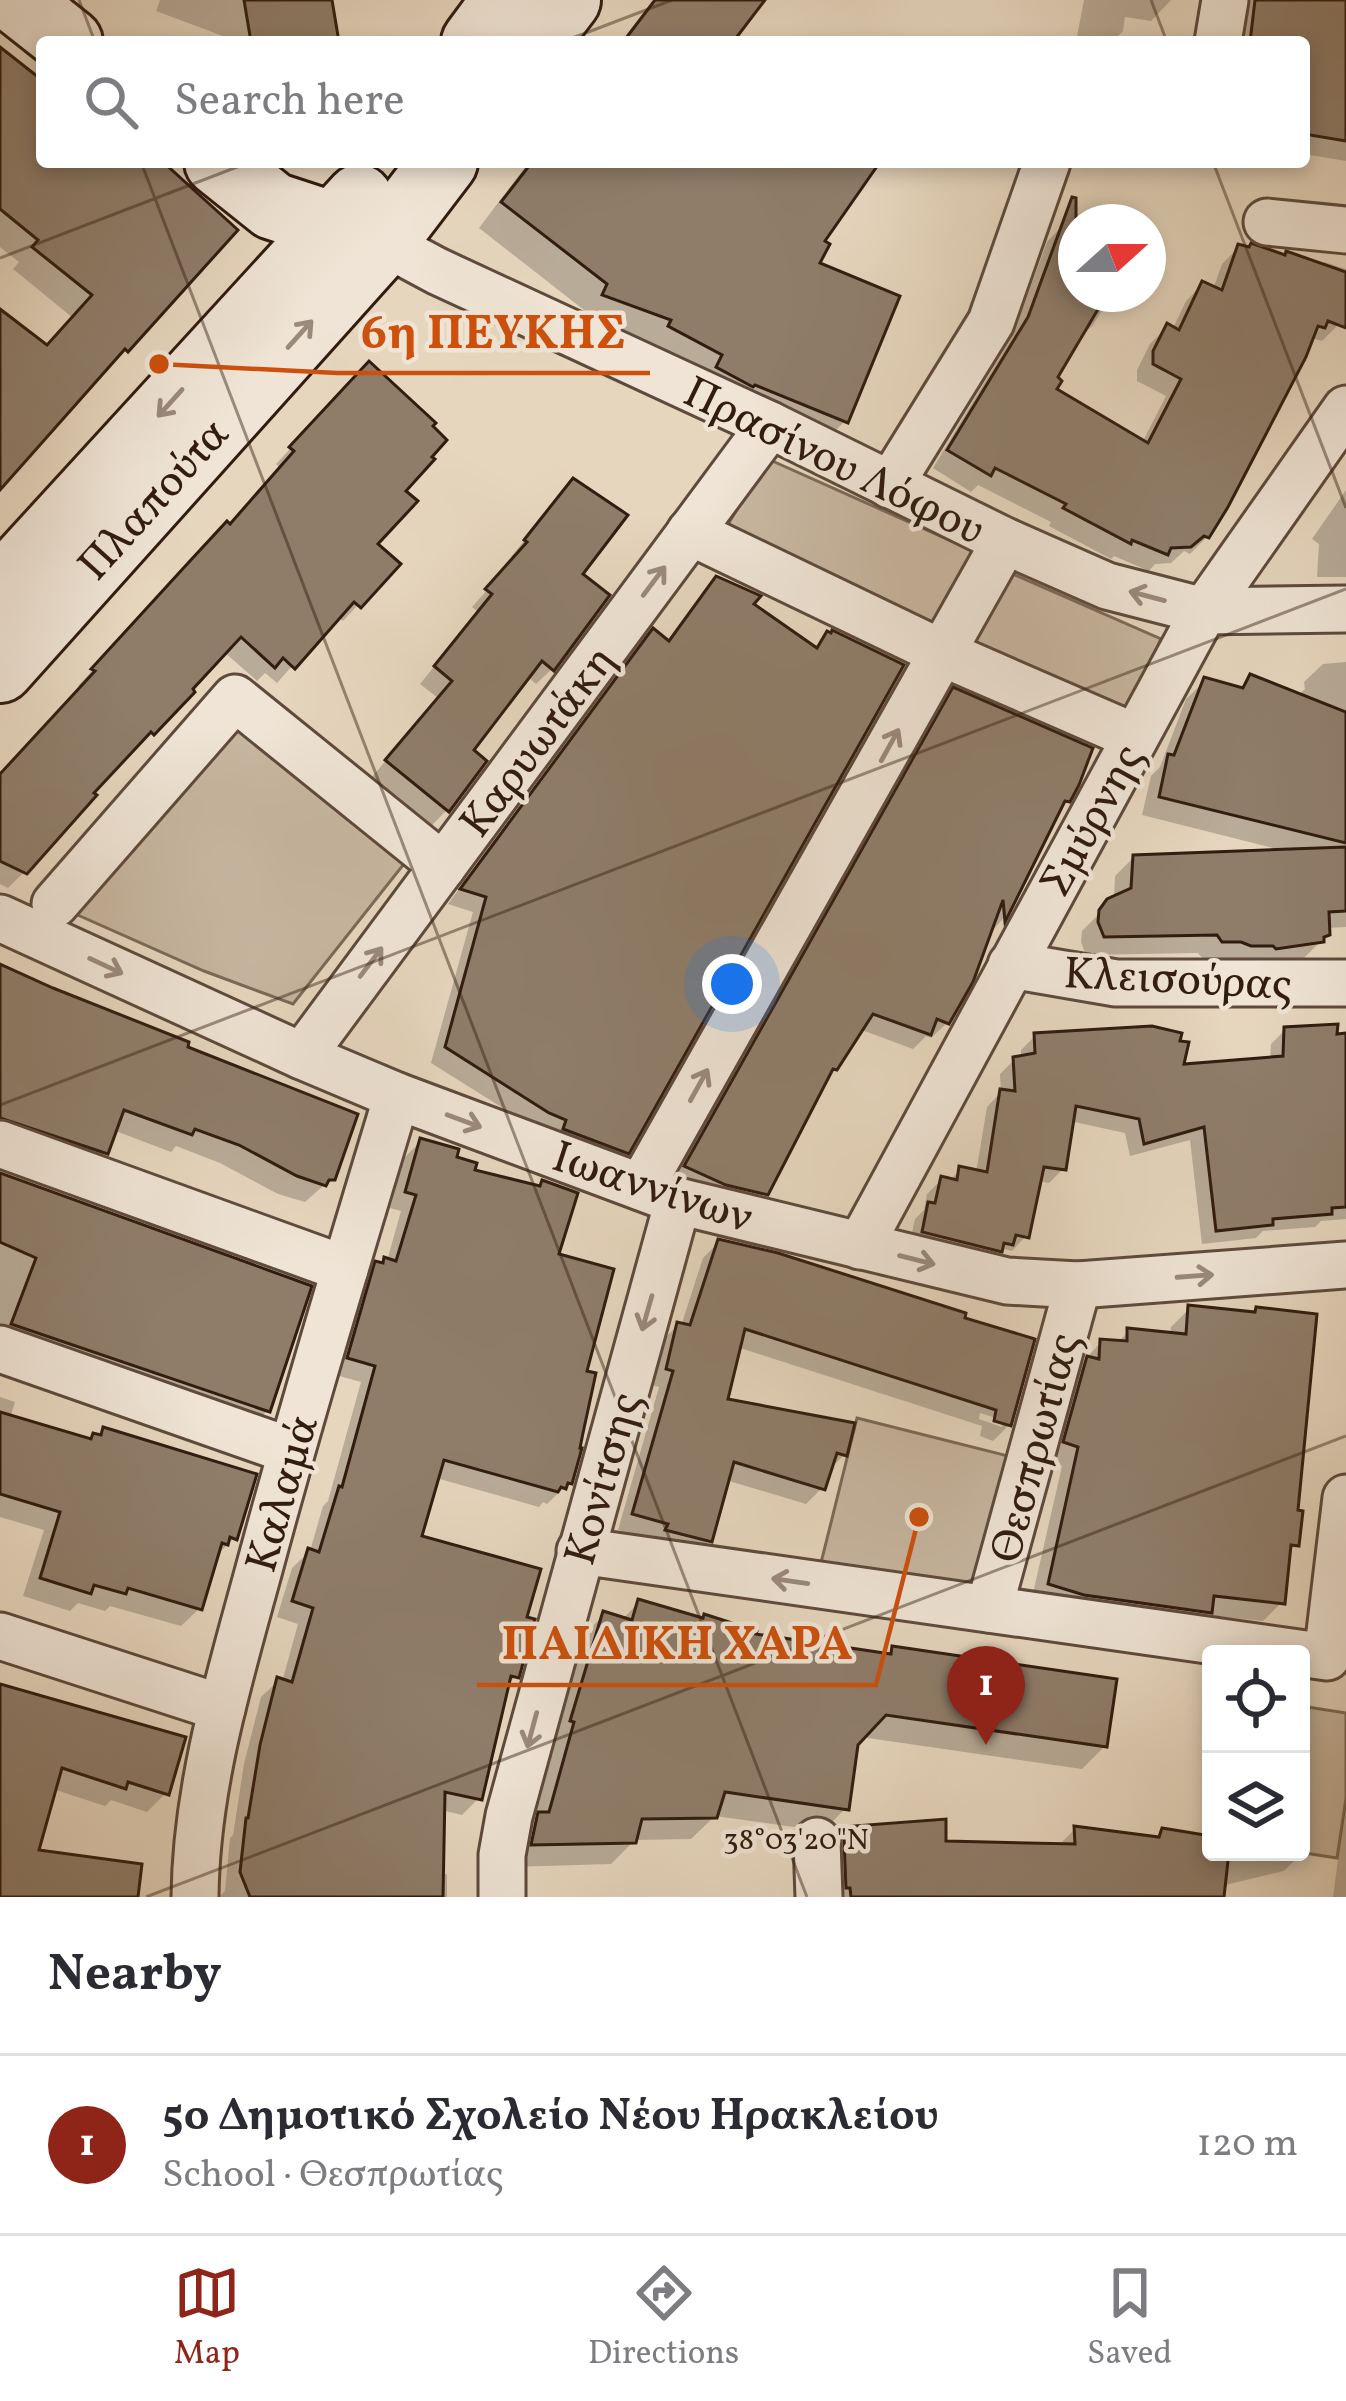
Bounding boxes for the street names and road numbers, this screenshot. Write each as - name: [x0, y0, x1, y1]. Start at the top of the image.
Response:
- street label: Πρασίνου Λόφου: [672, 363, 994, 563]
- street label: Πλαπούτα: [65, 406, 246, 596]
- street label: Καρυωτάκη: [446, 633, 633, 852]
- street label: Σμύρνης: [1026, 733, 1162, 909]
- street label: Κλεισούρας: [1062, 944, 1294, 1019]
- street label: Ιωαννίνων: [544, 1127, 760, 1251]
- street label: Θεσπρωτίας: [976, 1326, 1098, 1570]
- street label: Κονίτσης: [551, 1385, 660, 1573]
- street label: Καλαμά: [232, 1408, 337, 1580]

